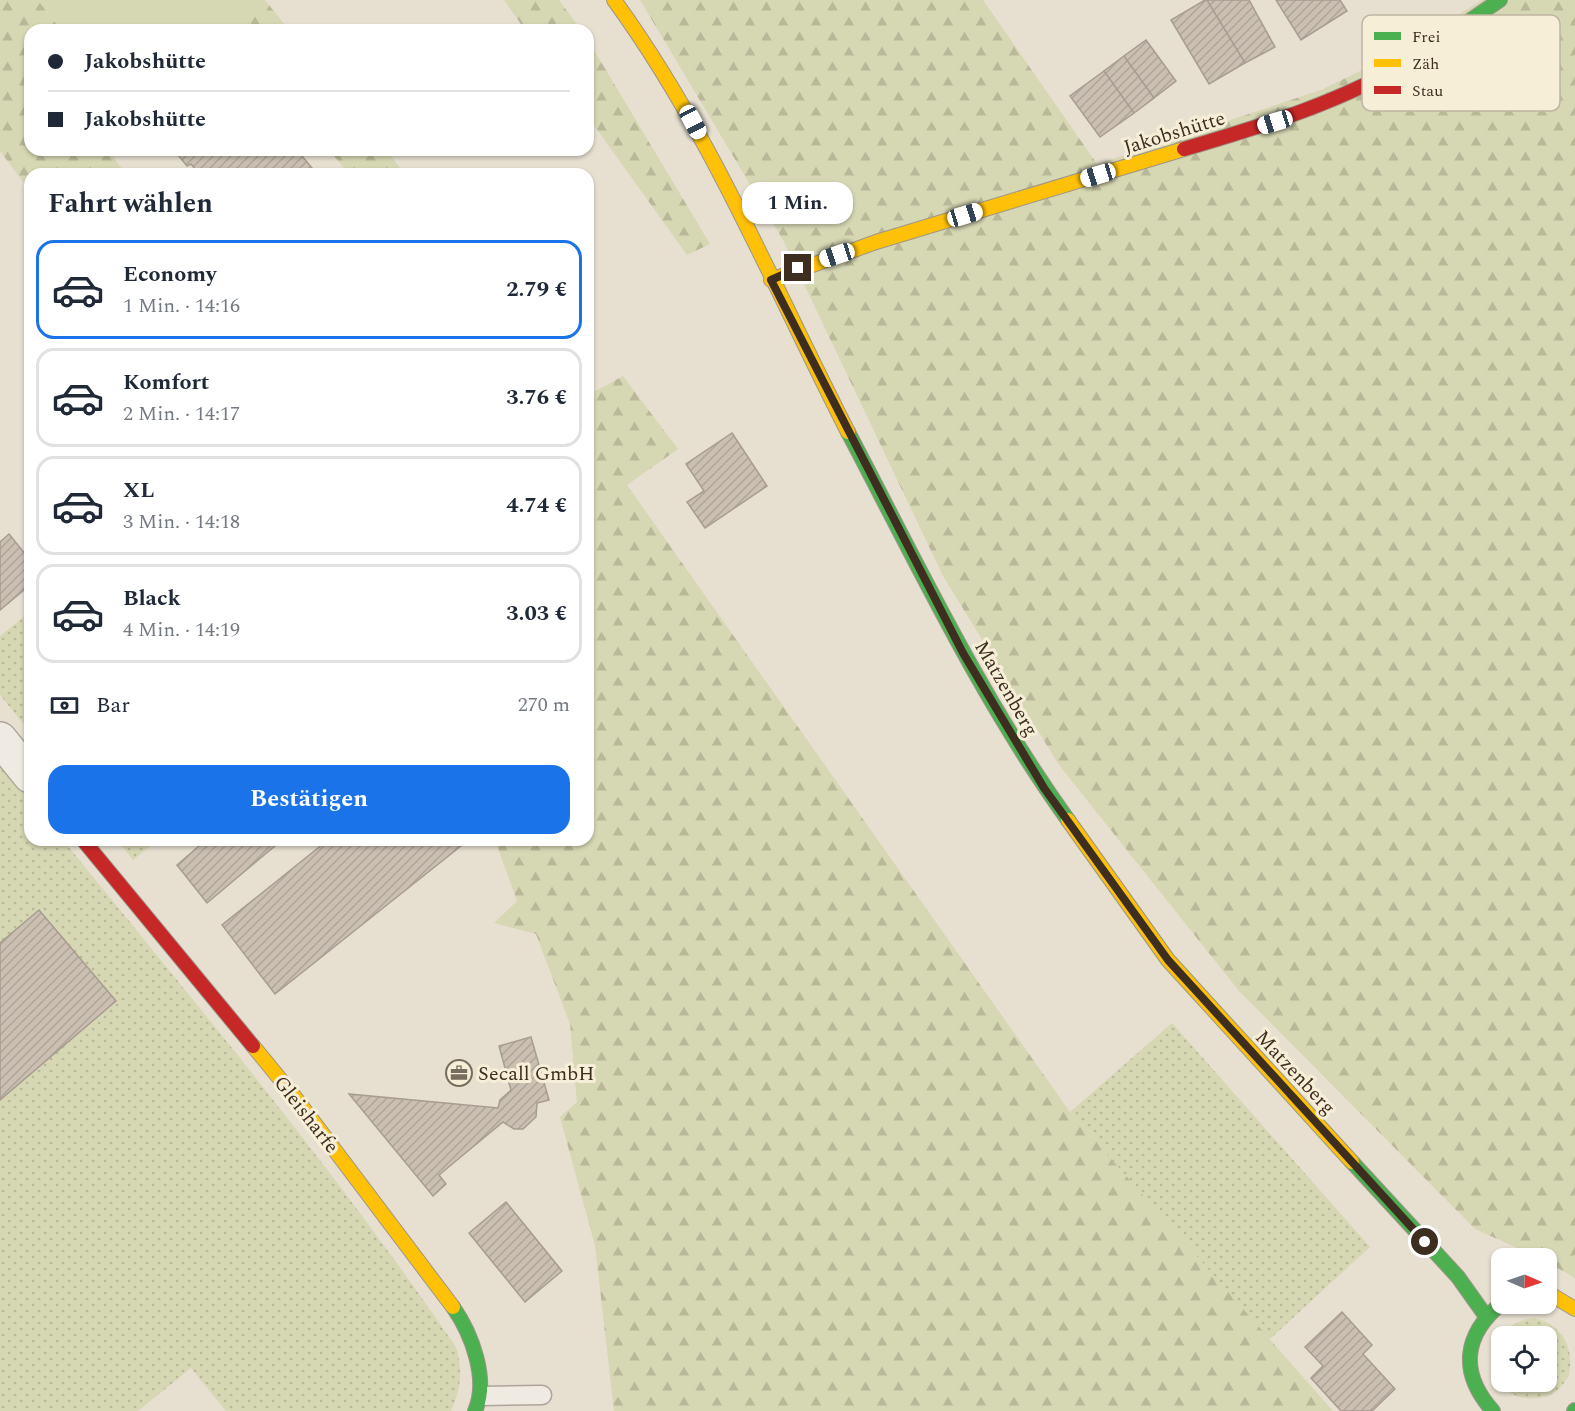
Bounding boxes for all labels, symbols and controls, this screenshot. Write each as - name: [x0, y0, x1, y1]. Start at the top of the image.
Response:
- legend: [1362, 15, 1560, 111]
- text: Frei: [1412, 25, 1440, 49]
- text: Jakobshütte: [84, 45, 206, 78]
- text: Zäh: [1412, 52, 1439, 76]
- text: Stau: [1412, 79, 1443, 103]
- car: [677, 102, 709, 142]
- text: Jakobshütte: [84, 103, 206, 136]
- street label: Jakobshütte: [1120, 103, 1229, 163]
- car: [1255, 108, 1295, 136]
- car: [1078, 161, 1118, 189]
- callout: 1 Min.: [742, 181, 854, 223]
- text: Fahrt wählen: [48, 183, 213, 225]
- text: 1 Min.: [767, 188, 828, 218]
- car: [945, 201, 985, 229]
- car: [817, 241, 857, 269]
- route end: [784, 254, 811, 281]
- text: Economy: [123, 258, 216, 291]
- icon: car: [51, 263, 105, 317]
- text: 2.79 €: [506, 273, 567, 306]
- text: 1 Min. · 14:16: [123, 291, 240, 321]
- text: Komfort: [123, 366, 209, 399]
- icon: car: [51, 371, 105, 425]
- text: 3.76 €: [506, 381, 567, 414]
- text: 2 Min. · 14:17: [123, 399, 240, 429]
- text: XL: [123, 474, 154, 507]
- icon: car: [51, 479, 105, 533]
- text: 4.74 €: [506, 489, 567, 522]
- text: 3 Min. · 14:18: [123, 507, 240, 537]
- text: Black: [123, 582, 181, 615]
- icon: car: [51, 587, 105, 641]
- text: 3.03 €: [506, 597, 567, 630]
- text: 4 Min. · 14:19: [123, 615, 240, 645]
- street label: Matzenberg: [967, 635, 1046, 742]
- icon: cash: [48, 689, 81, 722]
- text: Bar: [96, 689, 130, 722]
- text: 270 m: [518, 690, 570, 720]
- button: Bestätigen: [48, 765, 570, 834]
- street label: Matzenberg: [1248, 1024, 1343, 1122]
- office icon: Secall GmbH: [444, 1058, 474, 1088]
- place label: Secall GmbH: [478, 1059, 594, 1089]
- street label: Gleisharfe: [266, 1069, 346, 1160]
- route start: [1411, 1228, 1438, 1255]
- north arrow: [1491, 1248, 1557, 1314]
- map controls: [1491, 1248, 1557, 1392]
- button: locate: [1491, 1326, 1557, 1392]

